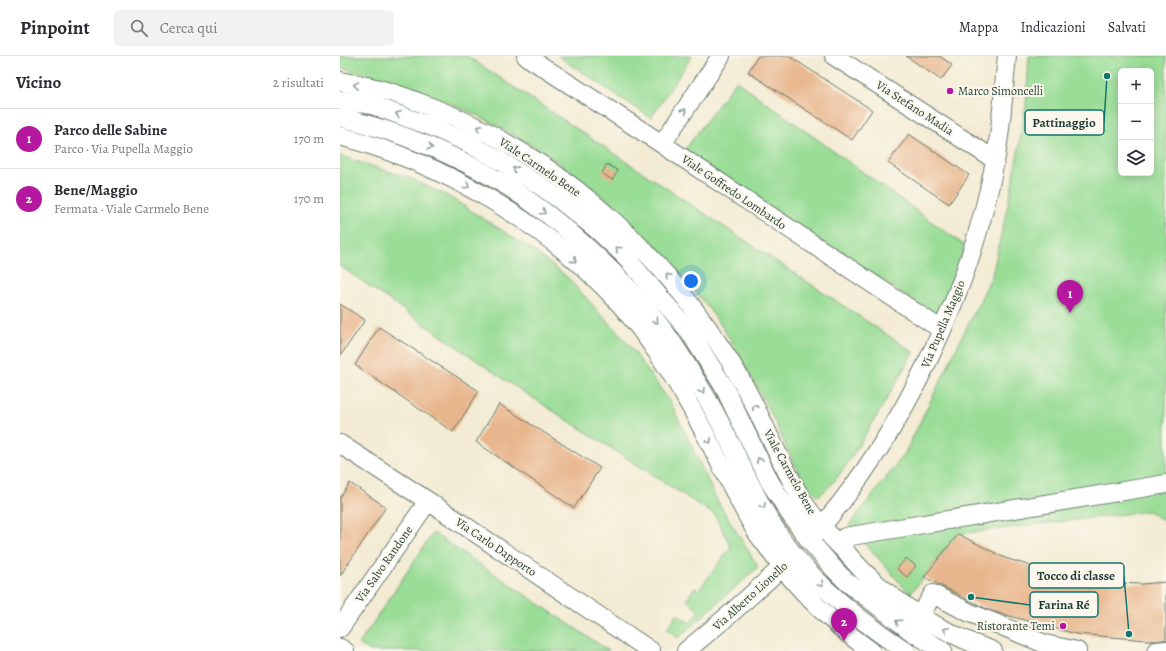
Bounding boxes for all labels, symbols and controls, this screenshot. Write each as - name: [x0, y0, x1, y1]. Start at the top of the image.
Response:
- search box: [114, 10, 394, 46]
- text: Pinpoint: [20, 15, 90, 41]
- icon: search: [128, 17, 150, 39]
- text: Cerca qui: [160, 18, 217, 38]
- text: Mappa: [959, 18, 998, 37]
- text: Indicazioni: [1020, 18, 1086, 37]
- text: Salvati: [1108, 18, 1146, 37]
- map controls: [1118, 68, 1154, 176]
- button: +: [1118, 68, 1154, 104]
- text: Vicino: [16, 71, 61, 94]
- text: 2 risultati: [273, 74, 324, 91]
- street label: Via Stefano Madia: [872, 76, 957, 139]
- one-way arrow: [353, 81, 359, 90]
- place label: Marco Simoncelli: [958, 83, 1043, 99]
- marker: Marco Simoncelli: [945, 86, 955, 96]
- button: −: [1118, 104, 1154, 140]
- one-way arrow: [679, 109, 686, 116]
- one-way arrow: [394, 110, 401, 119]
- callout: Pattinaggio: [1025, 110, 1104, 135]
- text: Pattinaggio: [1032, 114, 1096, 131]
- text: Parco delle Sabine: [54, 120, 167, 140]
- one-way arrow: [475, 125, 483, 133]
- text: 1: [27, 130, 31, 147]
- text: 170 m: [294, 130, 324, 147]
- street label: Viale Carmelo Bene: [495, 133, 584, 200]
- text: Parco · Via Pupella Maggio: [54, 140, 193, 157]
- button: layers: [1118, 140, 1154, 176]
- one-way arrow: [426, 143, 433, 151]
- street label: Viale Goffredo Lombardo: [678, 150, 790, 233]
- one-way arrow: [512, 167, 519, 174]
- text: Bene/Maggio: [54, 180, 138, 200]
- one-way arrow: [463, 182, 470, 189]
- text: 2: [26, 190, 32, 207]
- text: 170 m: [294, 190, 324, 207]
- text: Fermata · Viale Carmelo Bene: [54, 200, 209, 217]
- one-way arrow: [538, 207, 545, 214]
- one-way arrow: [615, 247, 622, 254]
- one-way arrow: [569, 256, 576, 263]
- your location: [681, 271, 701, 291]
- one-way arrow: [665, 273, 672, 281]
- street label: Via Pupella Maggio: [917, 278, 969, 371]
- pin: 1: [1057, 280, 1083, 313]
- one-way arrow: [651, 317, 658, 324]
- one-way arrow: [698, 387, 705, 394]
- one-way arrow: [753, 404, 760, 411]
- street label: Viale Carmelo Bene: [759, 426, 820, 518]
- one-way arrow: [704, 437, 712, 444]
- one-way arrow: [756, 457, 764, 464]
- one-way arrow: [758, 502, 765, 509]
- street label: Via Carlo Dapporto: [452, 513, 540, 580]
- street label: Via Salvo Randone: [351, 523, 416, 606]
- street label: Via Alberto Lionello: [708, 558, 791, 635]
- callout: Tocco di classe: [1029, 563, 1124, 588]
- text: Tocco di classe: [1037, 567, 1115, 584]
- one-way arrow: [816, 579, 824, 587]
- callout: Farina Ré: [1030, 592, 1098, 617]
- text: Farina Ré: [1038, 596, 1090, 613]
- pin: 2: [831, 608, 857, 641]
- place label: Ristorante Temi: [977, 618, 1055, 634]
- one-way arrow: [896, 620, 903, 627]
- marker: Ristorante Temi: [1058, 621, 1068, 631]
- one-way arrow: [943, 627, 951, 635]

